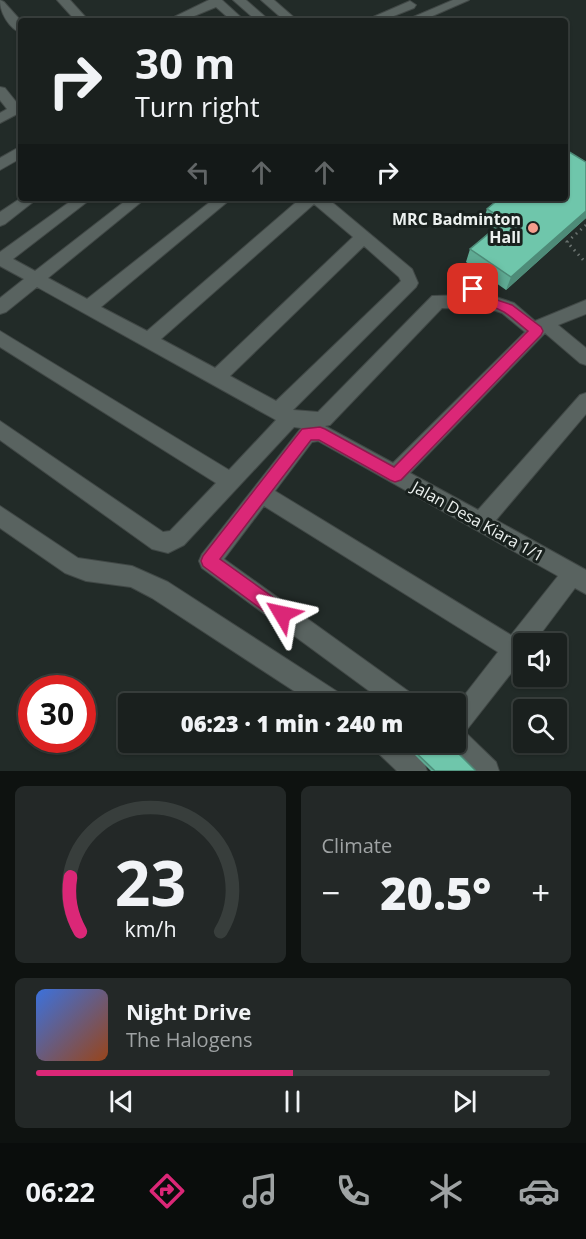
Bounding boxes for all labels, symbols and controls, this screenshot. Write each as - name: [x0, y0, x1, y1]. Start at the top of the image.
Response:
- text: 30 m: [135, 34, 235, 91]
- icon: right: [36, 42, 114, 120]
- text: Turn right: [135, 88, 260, 125]
- icon: left: [182, 156, 215, 189]
- icon: ahead: [245, 156, 278, 189]
- icon: ahead: [308, 156, 341, 189]
- icon: right: [371, 156, 404, 189]
- place label: MRC Badminton Hall: [392, 208, 521, 248]
- marker: MRC Badminton Hall: [526, 221, 540, 235]
- pin: [447, 263, 498, 314]
- icon: arrive: [456, 272, 489, 305]
- street label: Jalan Desa Kiara 1/1: [406, 475, 548, 566]
- position arrow: [250, 582, 314, 646]
- map controls: [513, 633, 567, 753]
- button: sound: [513, 633, 567, 687]
- speed limit sign: 30: [18, 675, 96, 753]
- button: search: [513, 699, 567, 753]
- text: 06:23 · 1 min · 240 m: [181, 708, 403, 738]
- text: Climate: [322, 832, 392, 859]
- text: 23: [115, 839, 186, 924]
- text: 20.5°: [380, 862, 491, 923]
- text: −: [322, 870, 340, 915]
- text: +: [531, 870, 550, 915]
- text: km/h: [124, 914, 176, 943]
- text: Night Drive: [126, 996, 251, 1026]
- text: The Halogens: [126, 1026, 253, 1053]
- icon: previous: [105, 1085, 138, 1118]
- icon: pause: [276, 1085, 309, 1118]
- icon: next: [448, 1085, 481, 1118]
- icon: directions: [146, 1170, 188, 1212]
- icon: music: [239, 1170, 281, 1212]
- icon: phone: [332, 1170, 374, 1212]
- icon: climate: [425, 1170, 467, 1212]
- icon: car: [518, 1170, 560, 1212]
- text: 06:22: [26, 1173, 95, 1210]

